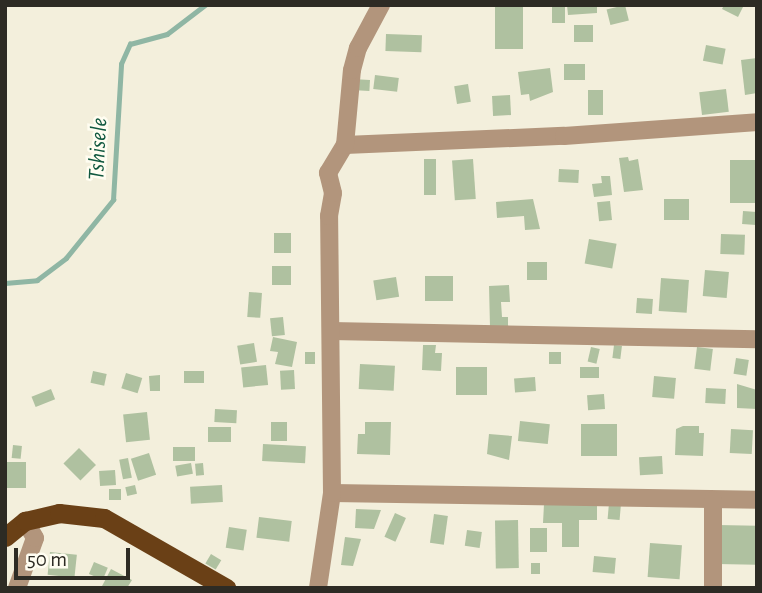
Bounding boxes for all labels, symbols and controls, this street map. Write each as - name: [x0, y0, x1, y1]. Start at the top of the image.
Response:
- water label: Tshisele: [84, 117, 114, 181]
- scale bar: [18, 534, 133, 578]
- text: 50 m: [27, 549, 67, 570]

